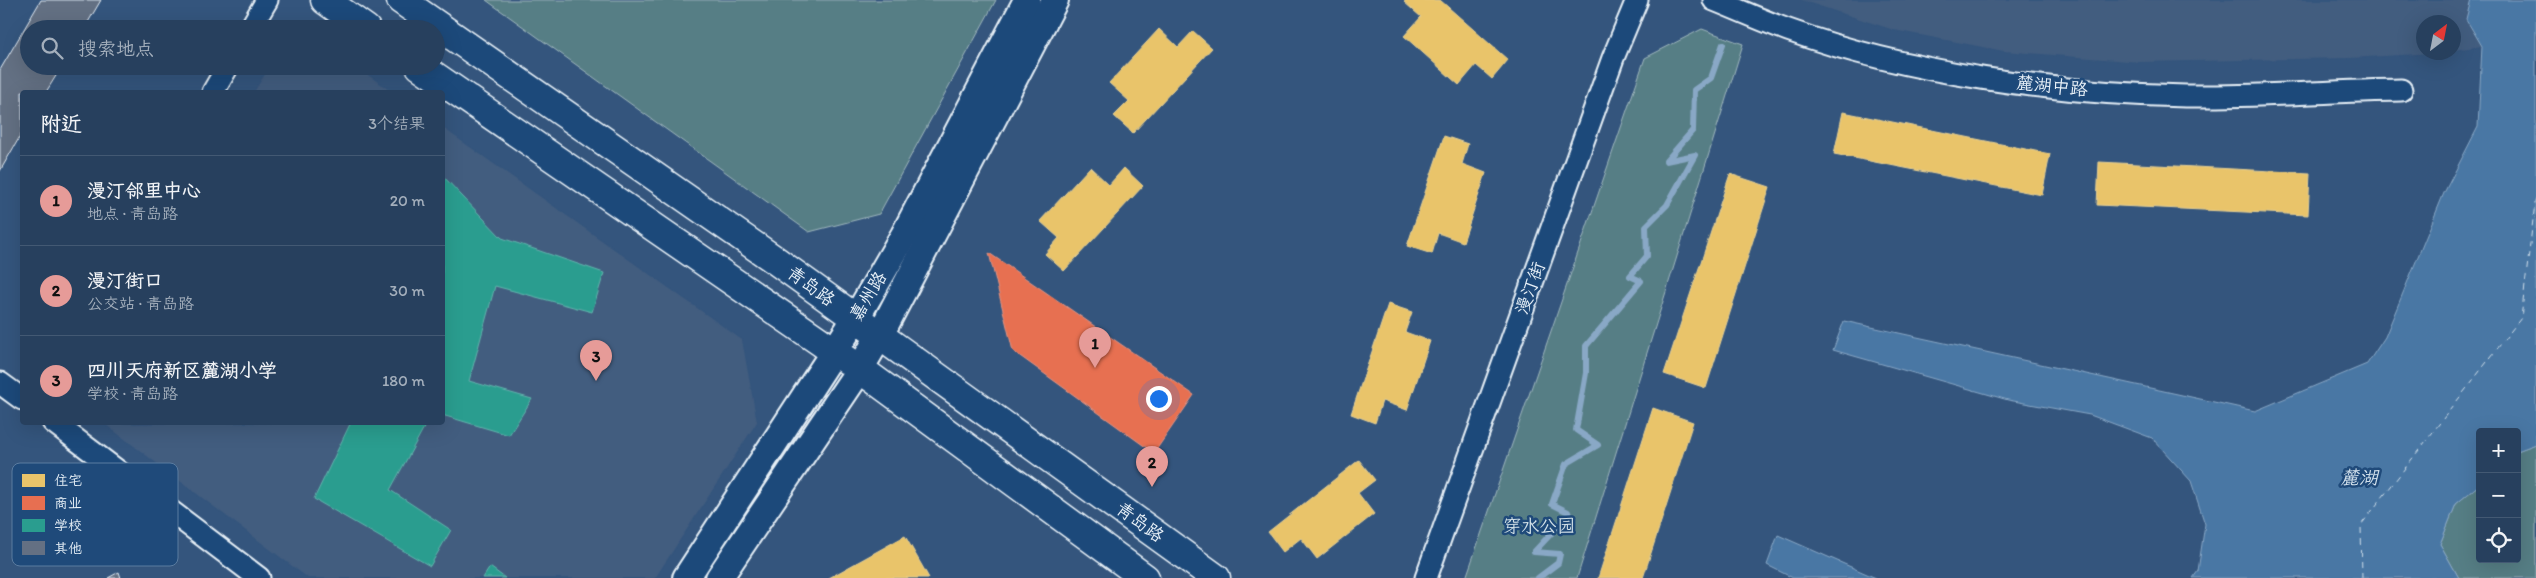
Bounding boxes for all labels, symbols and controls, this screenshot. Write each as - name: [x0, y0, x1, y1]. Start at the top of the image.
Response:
- north arrow: [2416, 15, 2461, 60]
- search box: [20, 20, 445, 75]
- icon: search: [38, 34, 66, 62]
- text: 搜索地点: [78, 37, 154, 60]
- street label: 麓湖中路: [2015, 71, 2089, 101]
- text: 附近: [40, 111, 82, 136]
- text: 3个结果: [368, 114, 425, 133]
- text: 漫汀邻里中心: [87, 179, 201, 202]
- text: 1: [52, 191, 60, 210]
- text: 20 m: [390, 191, 425, 210]
- text: 地点 · 青岛路: [87, 204, 178, 223]
- street label: 漫汀街: [1510, 259, 1550, 317]
- street label: 青岛路: [783, 261, 839, 311]
- street label: 嘉州路: [845, 267, 891, 325]
- text: 漫汀街口: [87, 269, 163, 292]
- text: 2: [52, 281, 60, 300]
- text: 30 m: [389, 281, 425, 300]
- text: 公交站 · 青岛路: [87, 294, 194, 313]
- pin: 1: [1079, 327, 1111, 368]
- pin: 3: [580, 340, 612, 381]
- text: 四川天府新区麓湖小学: [87, 359, 277, 382]
- text: 3: [52, 371, 60, 390]
- text: 180 m: [382, 371, 425, 390]
- text: 学校 · 青岛路: [87, 384, 178, 403]
- your location: [1146, 386, 1172, 412]
- map controls: [2476, 428, 2521, 563]
- button: +: [2476, 428, 2521, 473]
- pin: 2: [1136, 446, 1168, 487]
- legend: [12, 463, 178, 566]
- water label: 麓湖: [2340, 466, 2380, 489]
- text: 住宅: [54, 472, 82, 489]
- button: −: [2476, 473, 2521, 518]
- text: 商业: [54, 495, 82, 512]
- street label: 青岛路: [1112, 497, 1168, 547]
- park label: 穿水公园: [1503, 515, 1575, 537]
- text: 学校: [54, 517, 82, 534]
- button: locate: [2476, 518, 2521, 563]
- text: 其他: [54, 540, 82, 557]

